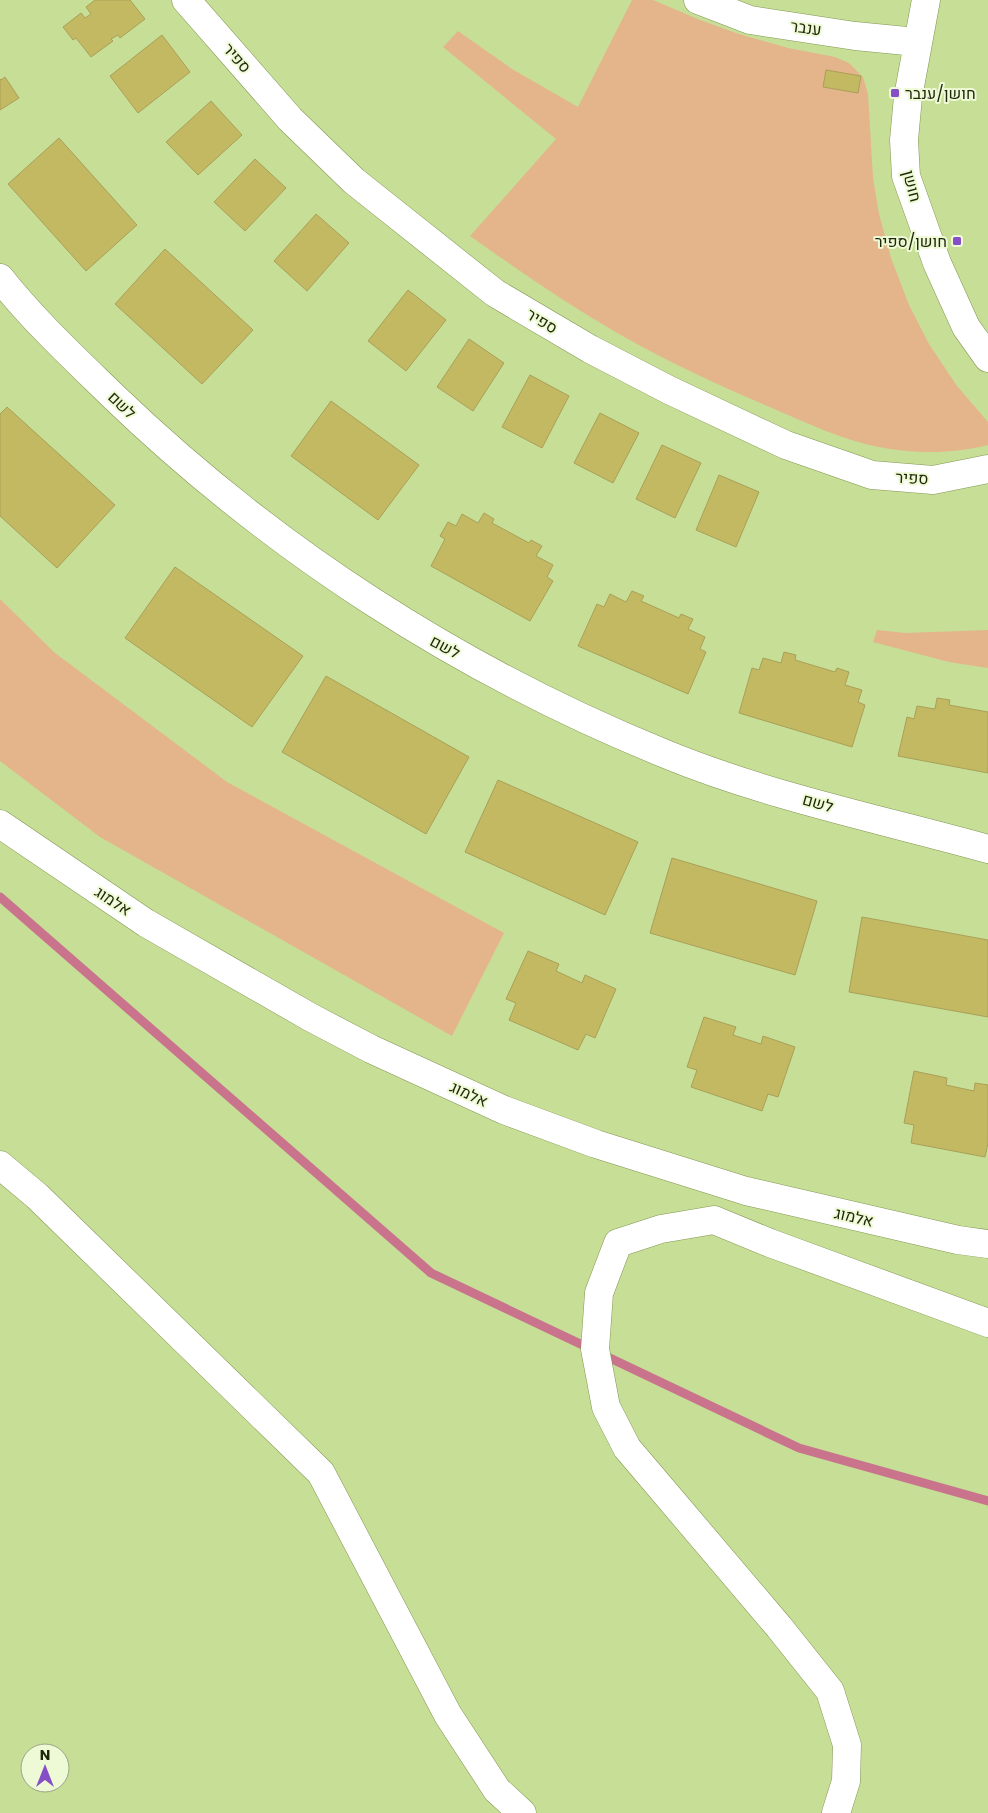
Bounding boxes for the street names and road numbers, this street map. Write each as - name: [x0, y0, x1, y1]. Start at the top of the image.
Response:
- street label: ענבר: [789, 14, 823, 42]
- street label: ספיר: [218, 38, 256, 78]
- street label: חושן: [897, 168, 927, 204]
- street label: ספיר: [522, 303, 562, 339]
- street label: לשם: [103, 386, 141, 424]
- street label: ספיר: [895, 466, 929, 490]
- street label: לשם: [426, 630, 464, 664]
- street label: לשם: [800, 788, 836, 818]
- street label: אלמוג: [90, 881, 136, 921]
- street label: אלמוג: [446, 1075, 492, 1113]
- street label: אלמוג: [832, 1201, 876, 1233]

